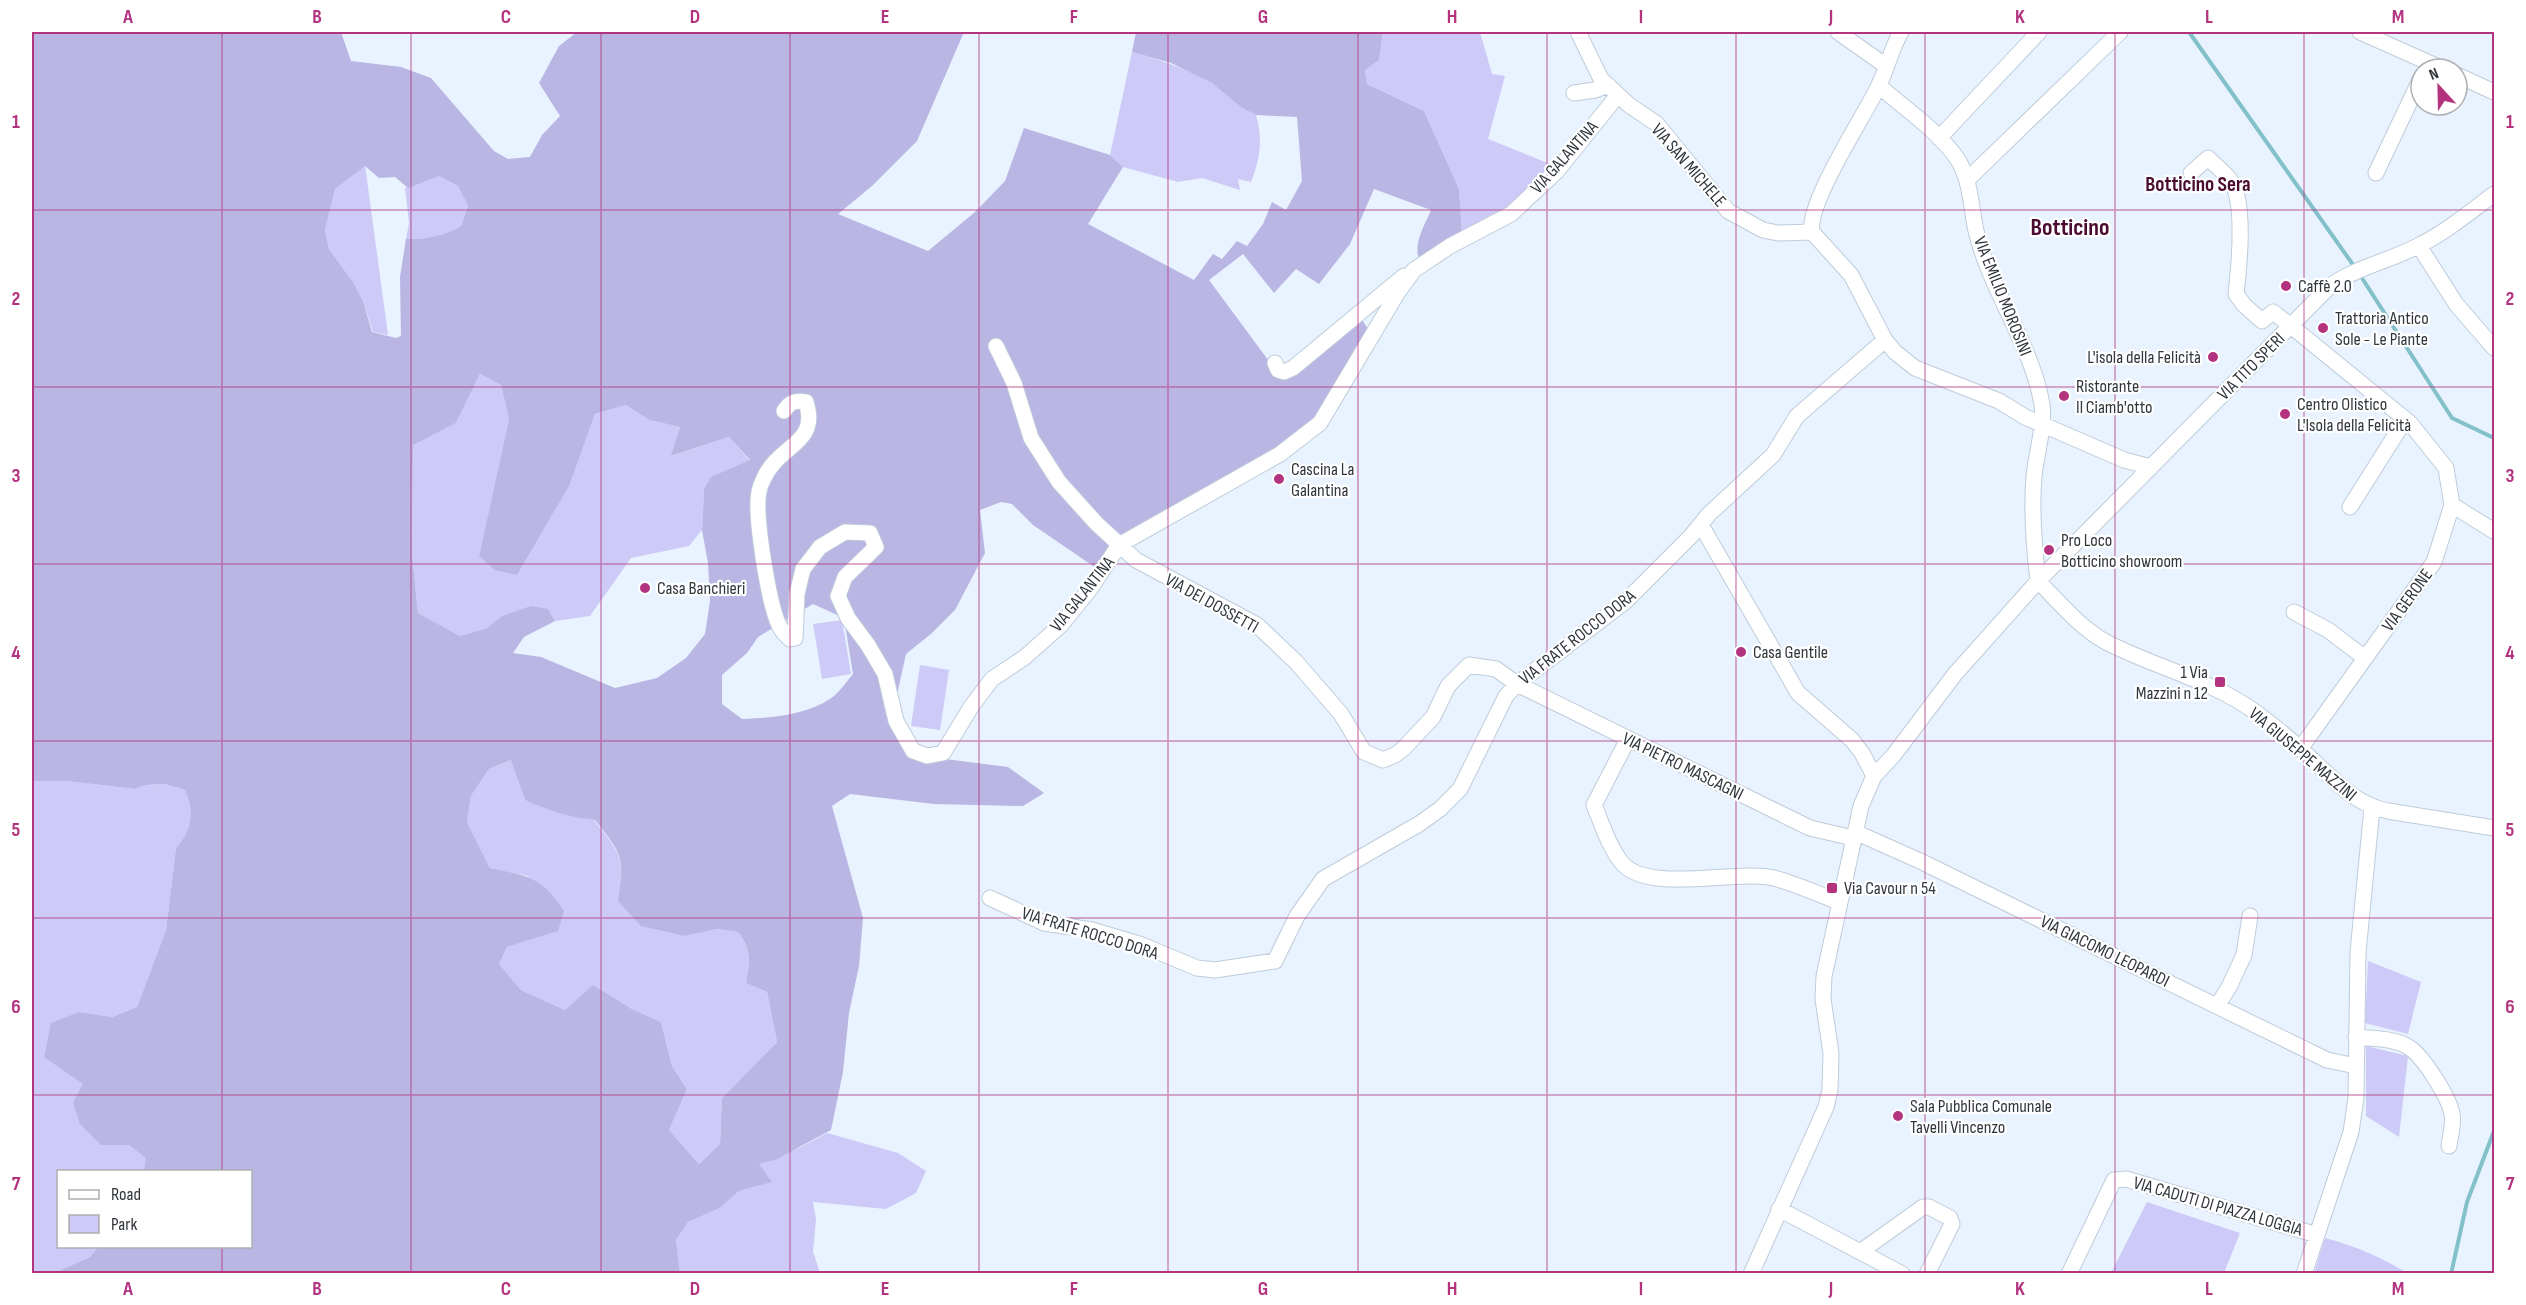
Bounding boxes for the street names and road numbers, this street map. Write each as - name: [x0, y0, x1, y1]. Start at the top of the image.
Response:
- street label: VIA GALANTINA: [1526, 116, 1603, 198]
- street label: VIA SAN MICHELE: [1647, 119, 1730, 211]
- street label: VIA EMILIO MOROSINI: [1969, 233, 2036, 359]
- street label: VIA TITO SPERI: [2213, 328, 2289, 404]
- street label: VIA GALANTINA: [1046, 552, 1119, 636]
- street label: VIA GERONE: [2378, 565, 2437, 636]
- street label: VIA DEI DOSSETTI: [1161, 569, 1262, 638]
- street label: VIA FRATE ROCCO DORA: [1515, 585, 1640, 689]
- street label: VIA GIUSEPPE MAZZINI: [2244, 703, 2361, 806]
- street label: VIA PIETRO MASCAGNI: [1619, 728, 1747, 805]
- street label: VIA FRATE ROCCO DORA: [1019, 903, 1161, 964]
- street label: VIA GIACOMO LEOPARDI: [2037, 911, 2173, 992]
- street label: VIA CADUTI DI PIAZZA LOGGIA: [2131, 1172, 2305, 1241]

